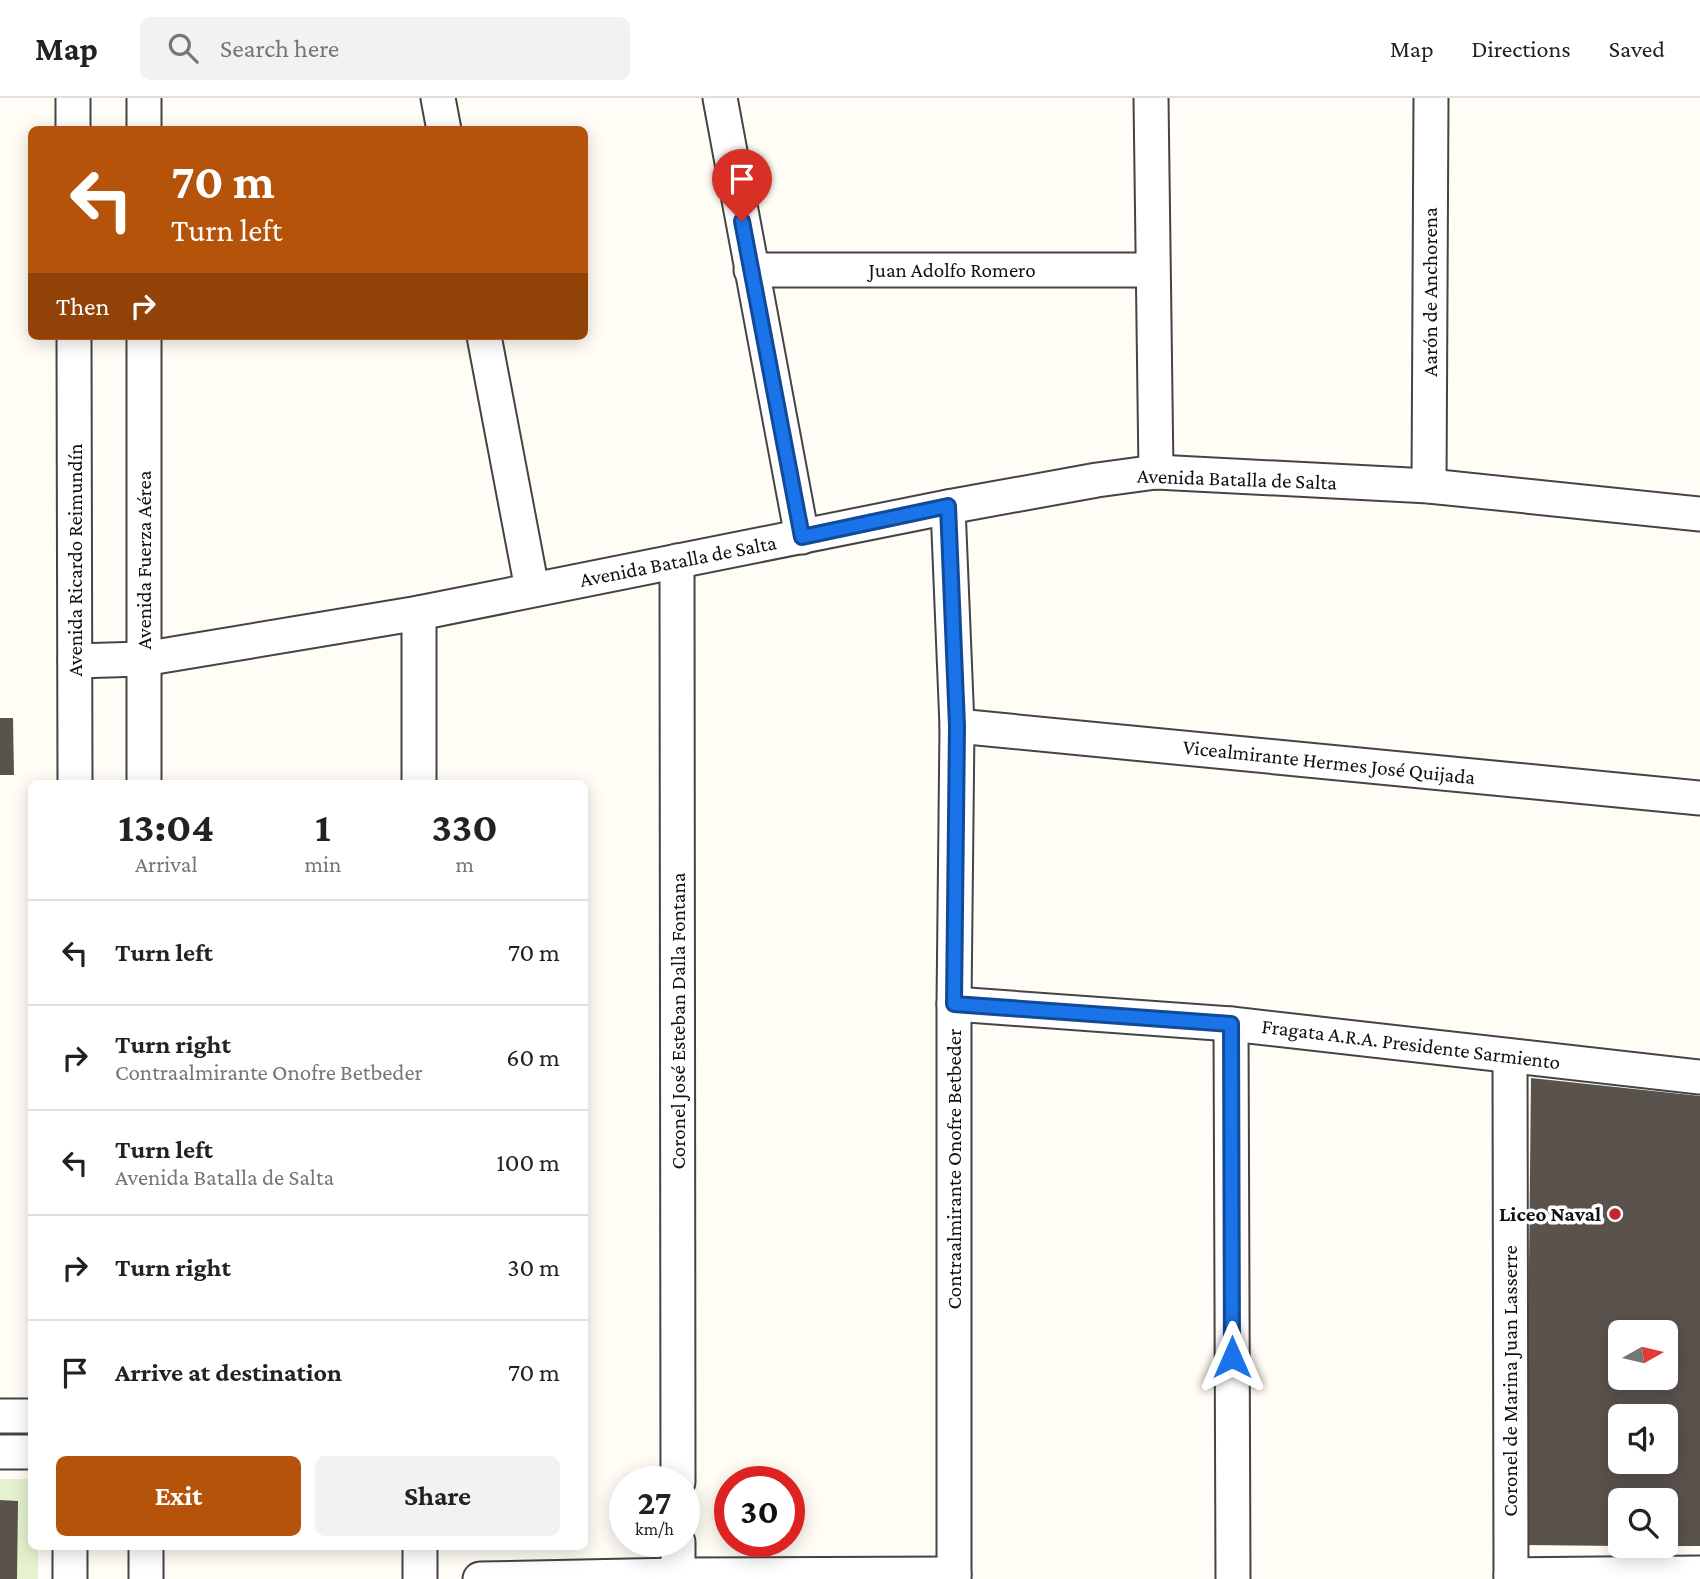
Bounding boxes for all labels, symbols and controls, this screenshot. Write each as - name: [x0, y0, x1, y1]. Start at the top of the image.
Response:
- search box: [140, 17, 630, 80]
- icon: search: [164, 29, 202, 67]
- text: Map: [35, 30, 98, 67]
- text: Search here: [220, 34, 339, 63]
- text: Map: [1390, 35, 1434, 62]
- text: Directions: [1472, 35, 1571, 62]
- text: Saved: [1609, 35, 1665, 62]
- pin: [712, 149, 772, 221]
- icon: left: [56, 154, 147, 245]
- text: 70 m: [171, 154, 275, 209]
- icon: arrive: [723, 160, 761, 198]
- street label: Aarón de Anchorena: [1418, 207, 1442, 377]
- text: Turn left: [171, 212, 282, 248]
- street label: Juan Adolfo Romero: [866, 258, 1036, 282]
- icon: right: [124, 287, 162, 325]
- text: Then: [56, 292, 110, 321]
- street label: Avenida Ricardo Reimundín: [63, 444, 87, 676]
- street label: Avenida Batalla de Salta: [1137, 464, 1338, 494]
- street label: Avenida Fuerza Aérea: [132, 470, 156, 650]
- street label: Avenida Batalla de Salta: [578, 530, 779, 592]
- street label: Vicealmirante Hermes José Quijada: [1182, 735, 1477, 789]
- text: 13:04: [118, 803, 214, 850]
- text: 1: [315, 803, 331, 850]
- text: 330: [431, 803, 498, 850]
- text: Arrival: [135, 851, 198, 877]
- text: min: [304, 851, 341, 877]
- text: m: [455, 851, 474, 877]
- street label: Coronel José Esteban Dalla Fontana: [666, 872, 690, 1170]
- icon: left: [56, 934, 94, 972]
- text: Turn left: [115, 938, 213, 967]
- text: 70 m: [508, 938, 560, 967]
- street label: Fragata A.R.A. Presidente Sarmiento: [1260, 1014, 1562, 1074]
- street label: Contraalmirante Onofre Betbeder: [942, 1028, 966, 1309]
- text: Turn right: [115, 1030, 231, 1059]
- icon: right: [56, 1039, 94, 1077]
- text: 60 m: [506, 1043, 560, 1072]
- text: Contraalmirante Onofre Betbeder: [115, 1059, 423, 1085]
- text: Turn left: [115, 1135, 213, 1164]
- icon: left: [56, 1144, 94, 1182]
- text: 100 m: [496, 1148, 560, 1177]
- text: Avenida Batalla de Salta: [115, 1164, 334, 1190]
- place label: Liceo Naval: [1499, 1202, 1601, 1226]
- marker: Liceo Naval: [1607, 1206, 1623, 1222]
- street label: Coronel de Marina Juan Lasserre: [1498, 1245, 1522, 1517]
- icon: right: [56, 1249, 94, 1287]
- text: Turn right: [115, 1253, 231, 1282]
- text: 30 m: [507, 1253, 560, 1282]
- position arrow: [1195, 1320, 1269, 1394]
- north arrow: [1608, 1320, 1678, 1390]
- map controls: [1608, 1320, 1678, 1558]
- icon: arrive: [56, 1354, 94, 1392]
- text: Arrive at destination: [115, 1358, 342, 1387]
- text: 70 m: [508, 1358, 560, 1387]
- button: sound: [1608, 1404, 1678, 1474]
- button: Exit: [56, 1456, 301, 1536]
- button: Share: [315, 1456, 560, 1536]
- speed limit sign: 30: [714, 1466, 805, 1557]
- text: 27: [638, 1483, 671, 1522]
- button: search: [1608, 1488, 1678, 1558]
- text: km/h: [635, 1519, 674, 1539]

